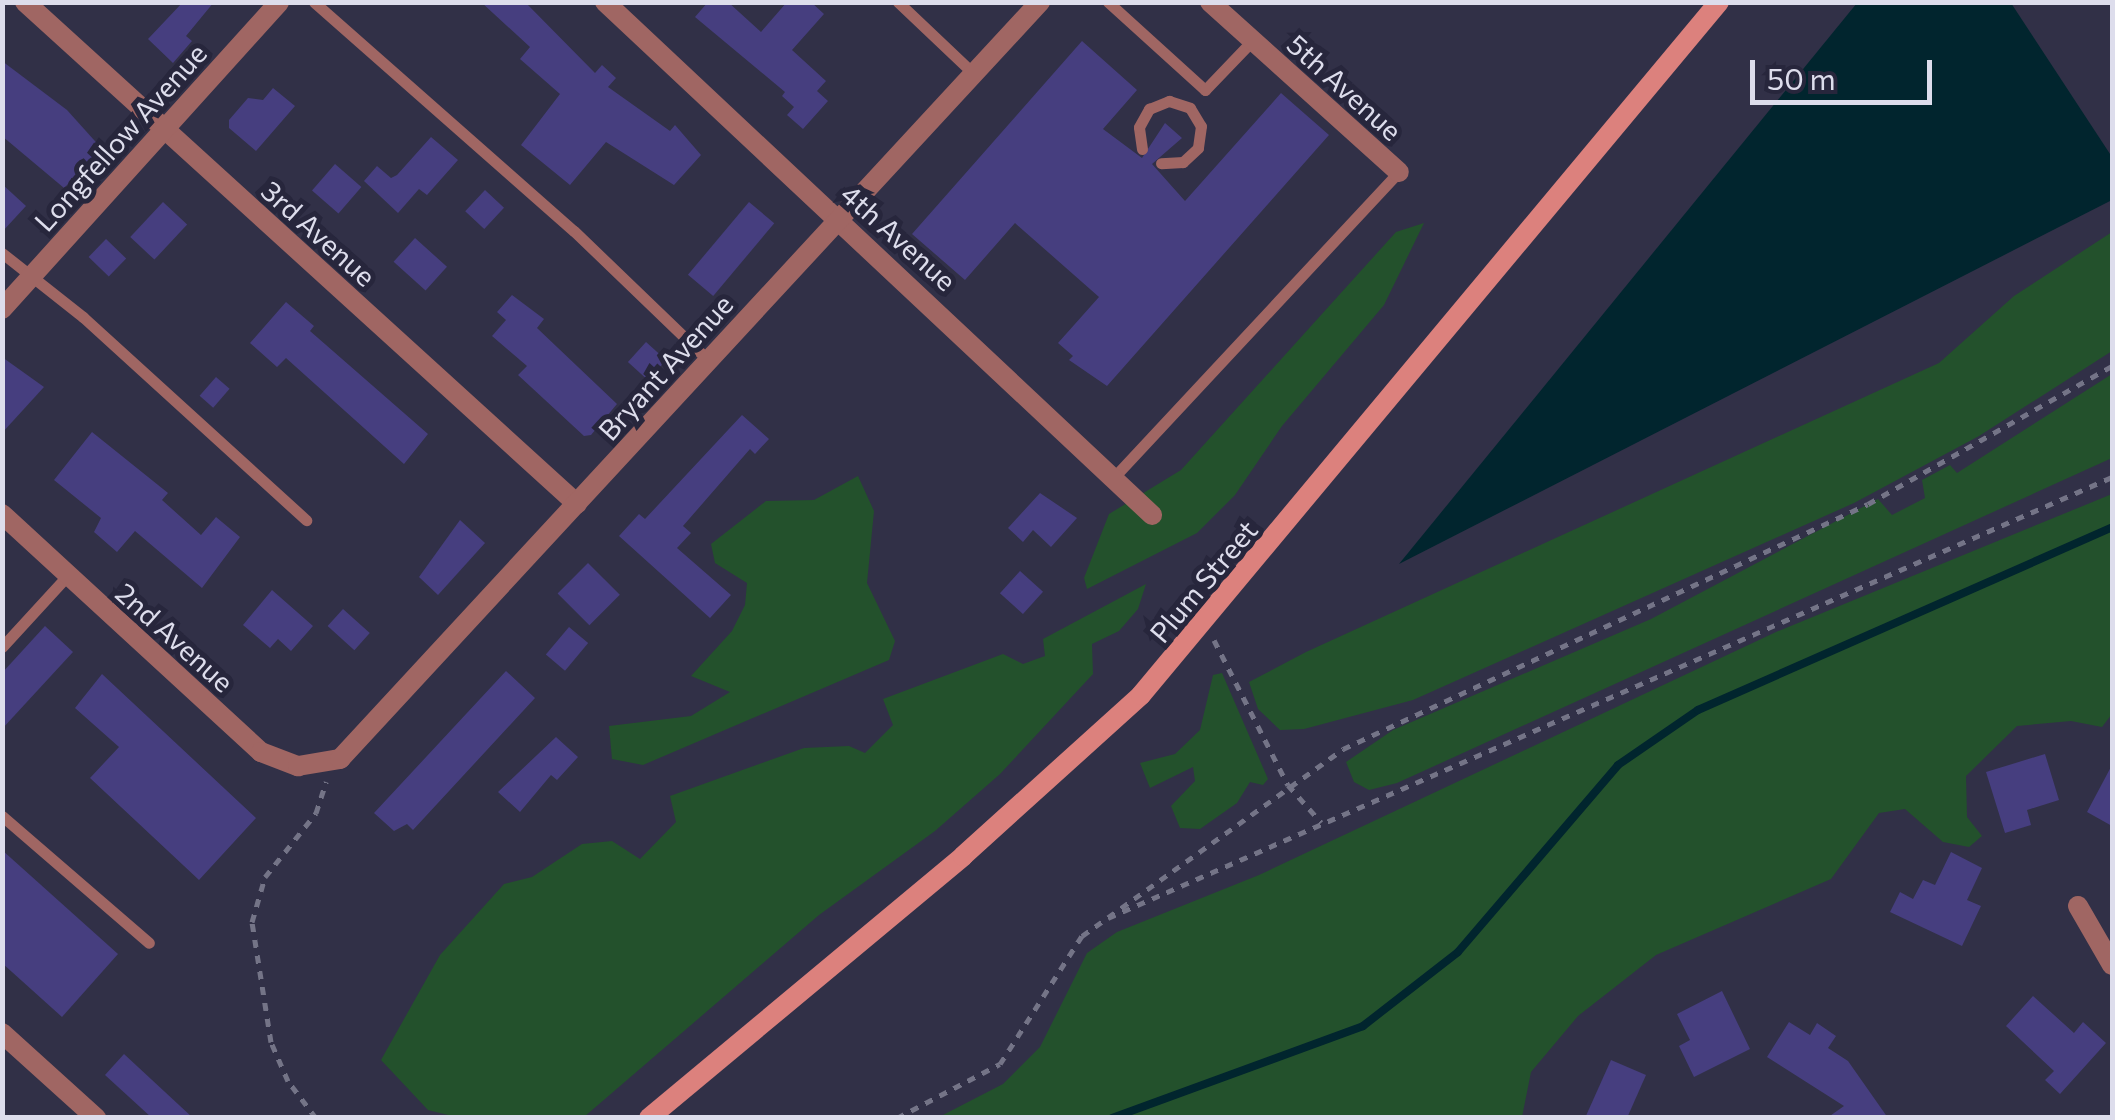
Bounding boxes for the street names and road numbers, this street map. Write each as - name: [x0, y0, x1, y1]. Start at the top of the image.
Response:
- street label: 5th Avenue: [1281, 27, 1409, 147]
- street label: Longfellow Avenue: [27, 36, 213, 238]
- street label: 3rd Avenue: [255, 173, 383, 293]
- street label: 4th Avenue: [835, 177, 963, 297]
- street label: Bryant Avenue: [591, 287, 739, 447]
- street label: Plum Street: [1142, 513, 1264, 649]
- street label: 2nd Avenue: [109, 576, 241, 698]

